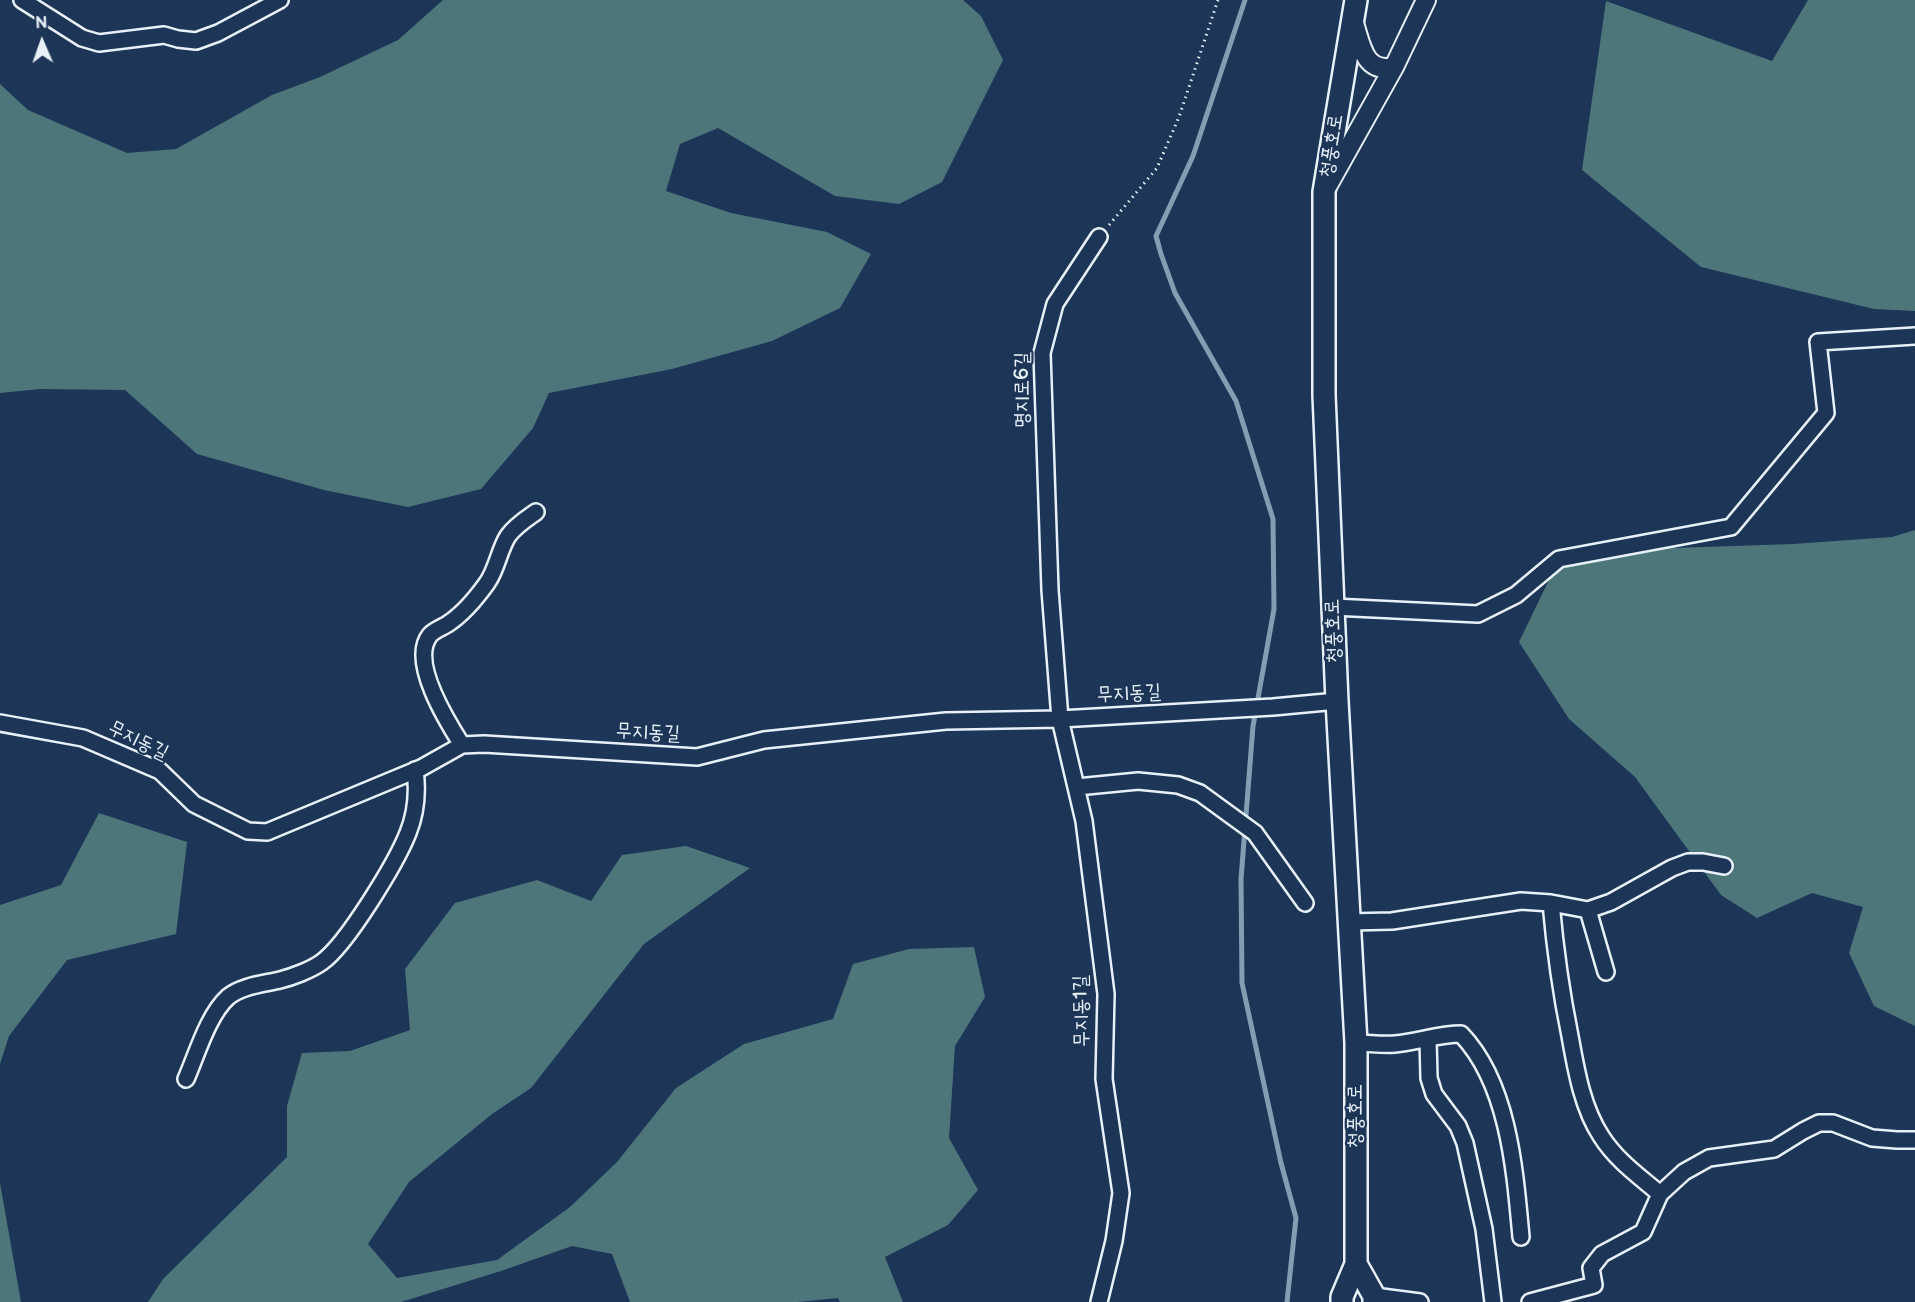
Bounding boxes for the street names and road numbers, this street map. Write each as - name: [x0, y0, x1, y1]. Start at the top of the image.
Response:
- street label: 청풍호로: [1315, 112, 1349, 180]
- street label: 명지로6길: [1011, 352, 1035, 428]
- street label: 청풍호로: [1321, 598, 1347, 664]
- street label: 무지동길: [1096, 680, 1162, 708]
- street label: 무지동길: [104, 716, 172, 766]
- street label: 무지동길: [615, 719, 681, 747]
- street label: 무지동1길: [1069, 975, 1095, 1047]
- street label: 청풍호로: [1344, 1084, 1368, 1148]

